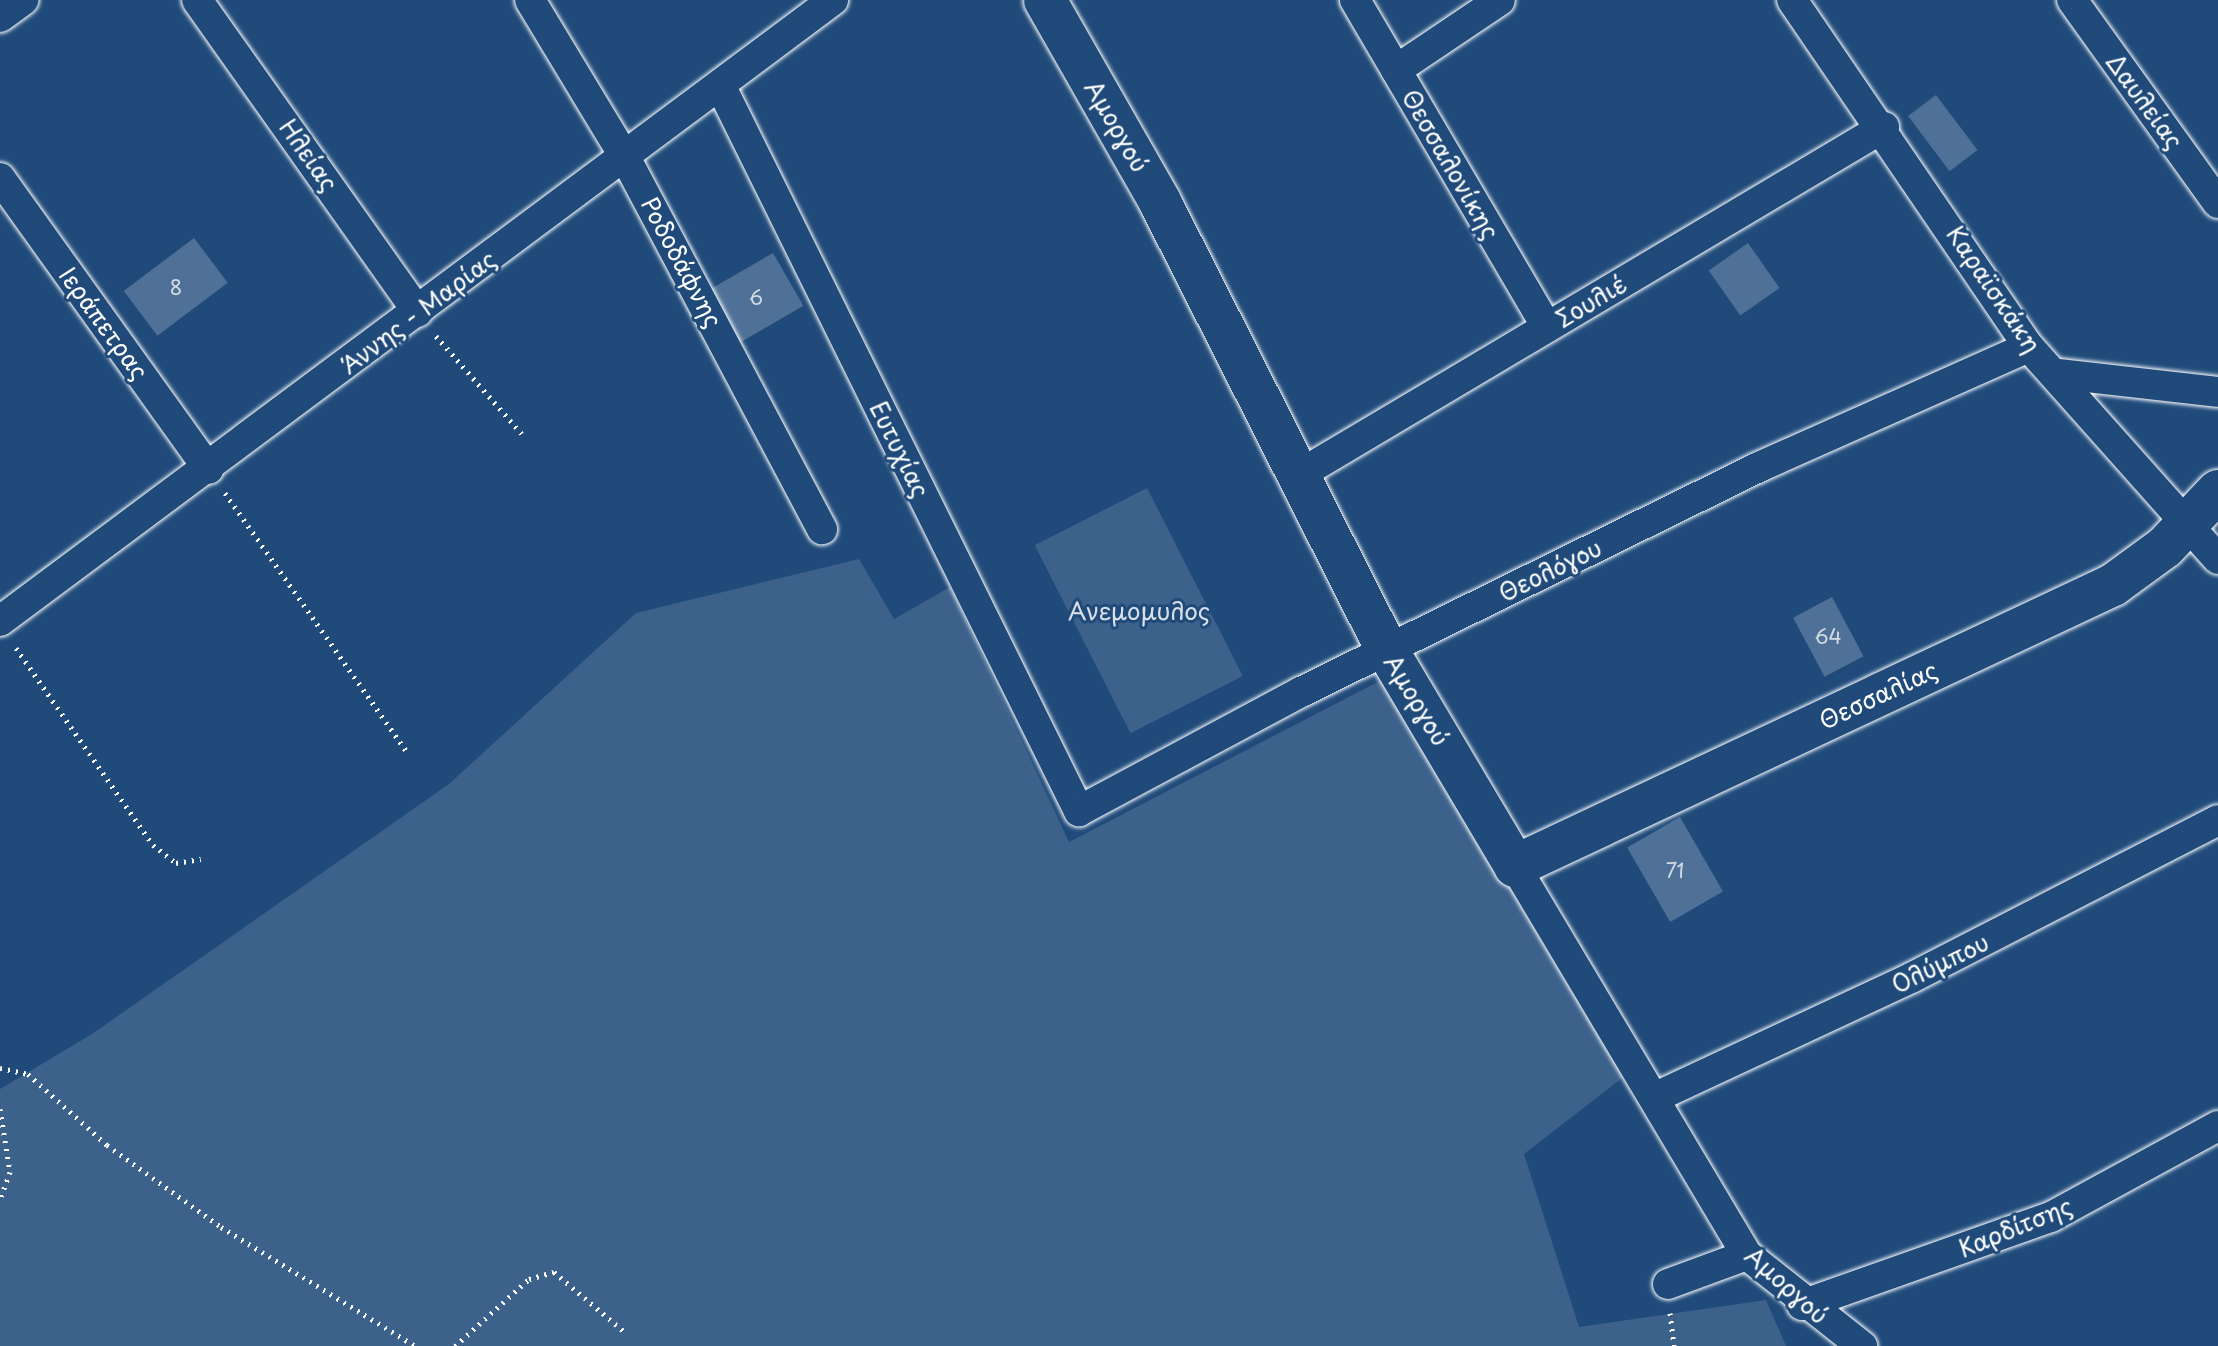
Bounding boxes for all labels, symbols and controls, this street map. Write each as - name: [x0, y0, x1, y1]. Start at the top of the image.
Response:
- street label: Δαυλείας: [2101, 48, 2189, 154]
- street label: Αμοργού: [1079, 75, 1155, 177]
- street label: Θεσσαλονίκης: [1396, 84, 1506, 244]
- street label: Ηλείας: [274, 113, 344, 197]
- street label: Ροδοδάφνης: [636, 192, 728, 332]
- street label: Καραϊσκάκη: [1941, 220, 2047, 358]
- street label: Άννης - Μαρίας: [334, 244, 502, 380]
- street label: Ιεράπετρας: [54, 261, 154, 385]
- street label: Σουλιέ: [1551, 269, 1631, 333]
- house number: 8: [170, 275, 182, 299]
- house number: 6: [749, 285, 763, 309]
- street label: Ευτυχίας: [864, 396, 936, 502]
- street label: Θεολόγου: [1494, 533, 1606, 607]
- park label: Ανεμομυλος: [1068, 597, 1210, 625]
- house number: 64: [1814, 624, 1842, 648]
- street label: Αμοργού: [1379, 649, 1455, 751]
- street label: Θεσσαλίας: [1814, 655, 1942, 735]
- house number: 71: [1666, 858, 1684, 882]
- street label: Ολύμπου: [1887, 927, 1993, 999]
- street label: Καρδίτσης: [1954, 1191, 2076, 1263]
- street label: Αμοργού: [1740, 1240, 1834, 1330]

